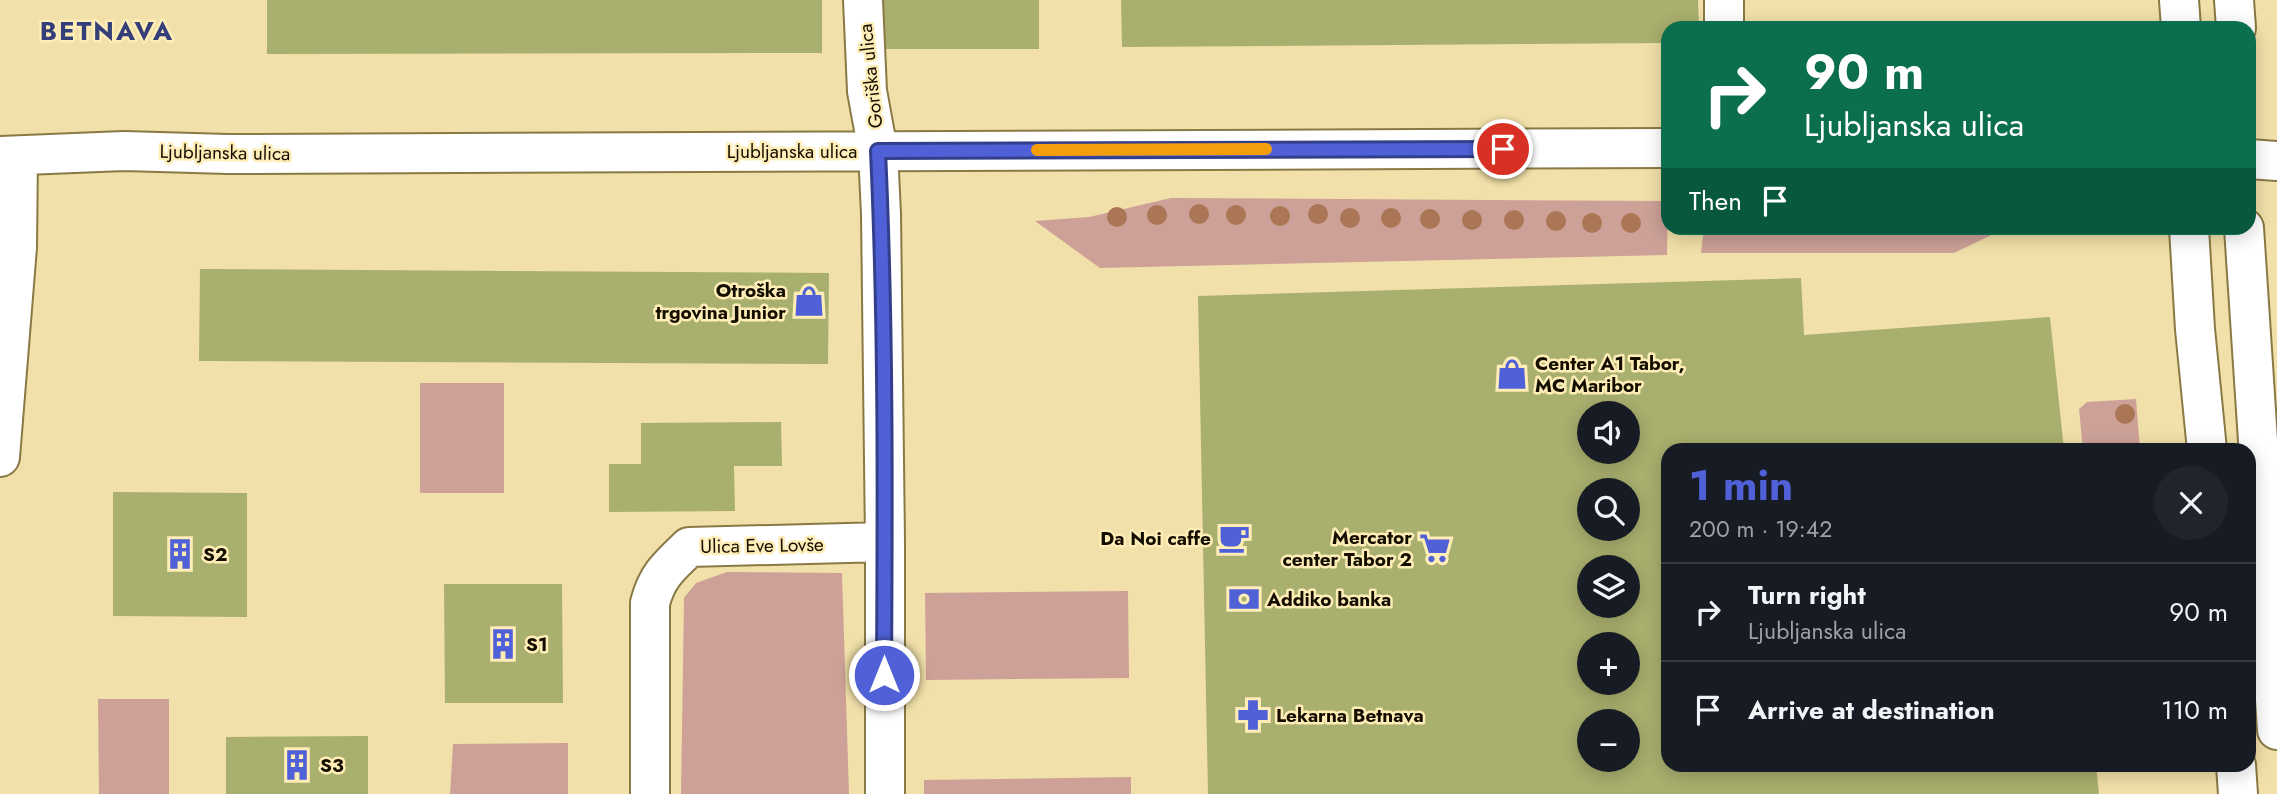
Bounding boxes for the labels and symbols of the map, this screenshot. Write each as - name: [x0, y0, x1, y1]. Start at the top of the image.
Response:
- district label: BETNAVA: [40, 12, 174, 50]
- street label: Goriška ulica: [852, 22, 889, 130]
- pin: [1473, 119, 1533, 179]
- street label: Ljubljanska ulica: [159, 138, 291, 167]
- street label: Ljubljanska ulica: [727, 138, 857, 165]
- place label: Otroška trgovina Junior: [655, 277, 786, 326]
- shop icon: Otroška trgovina Junior: [792, 284, 826, 318]
- place label: Center A1 Tabor, MC Maribor: [1535, 350, 1685, 399]
- shop icon: Center A1 Tabor, MC Maribor: [1495, 357, 1529, 391]
- cafe icon: Da Noi caffe: [1217, 521, 1251, 555]
- place label: Mercator center Tabor 2: [1282, 524, 1412, 573]
- place label: Da Noi caffe: [1100, 525, 1211, 552]
- street label: Ulica Eve Lovše: [700, 531, 824, 560]
- supermarket icon: Mercator center Tabor 2: [1418, 531, 1452, 565]
- building icon: S2: [163, 537, 197, 571]
- place label: S2: [203, 541, 227, 568]
- bank icon: Addiko banka: [1227, 582, 1261, 616]
- place label: Addiko banka: [1266, 586, 1391, 613]
- building icon: S1: [486, 627, 520, 661]
- place label: S1: [526, 631, 548, 658]
- position arrow: [847, 638, 921, 712]
- pharmacy icon: Lekarna Betnava: [1236, 698, 1270, 732]
- place label: Lekarna Betnava: [1276, 702, 1424, 729]
- building icon: S3: [280, 748, 314, 782]
- place label: S3: [320, 752, 344, 779]

